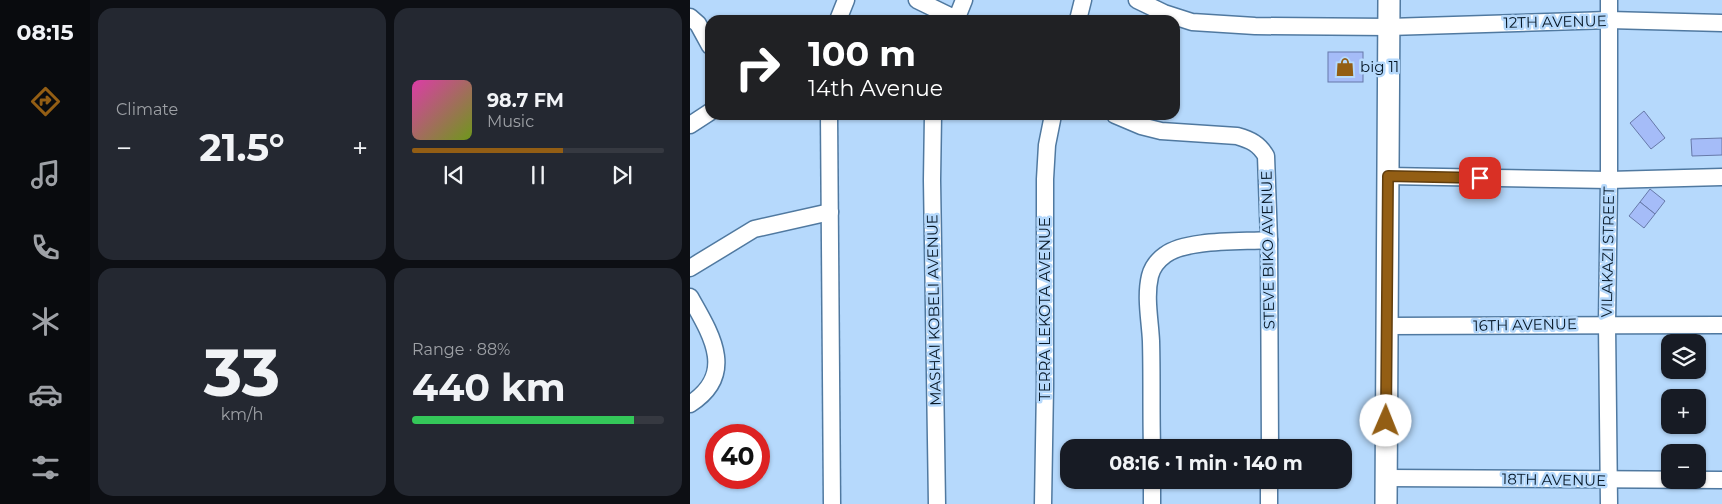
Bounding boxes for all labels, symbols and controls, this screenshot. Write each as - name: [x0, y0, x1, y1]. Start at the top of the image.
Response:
- street label: 12TH AVENUE: [1503, 11, 1607, 32]
- text: 08:15: [17, 19, 73, 46]
- text: 100 m: [808, 32, 916, 75]
- icon: right: [725, 35, 790, 100]
- shop icon: big 11: [1334, 56, 1356, 78]
- place label: big 11: [1360, 57, 1399, 76]
- text: 14th Avenue: [808, 75, 943, 102]
- icon: directions: [28, 84, 63, 119]
- text: 98.7 FM: [487, 89, 564, 112]
- text: Climate: [116, 100, 178, 119]
- text: Music: [487, 112, 534, 131]
- text: 21.5°: [199, 124, 285, 171]
- text: −: [116, 131, 132, 165]
- text: +: [352, 131, 368, 165]
- icon: music: [28, 157, 63, 192]
- pin: [1459, 157, 1501, 199]
- icon: previous: [440, 161, 468, 189]
- icon: pause: [524, 161, 552, 189]
- icon: next: [608, 161, 636, 189]
- icon: arrive: [1466, 164, 1494, 192]
- street label: STEVE BIKO AVENUE: [1257, 170, 1278, 330]
- street label: VILAKAZI STREET: [1597, 186, 1618, 318]
- street label: MASHAI KOBELI AVENUE: [922, 214, 945, 406]
- street label: TERRA LEKOTA AVENUE: [1035, 217, 1054, 401]
- icon: phone: [28, 230, 63, 265]
- icon: climate: [28, 304, 63, 339]
- street label: 16TH AVENUE: [1473, 314, 1577, 335]
- text: 33: [204, 333, 280, 412]
- map controls: [1661, 334, 1706, 489]
- button: layers: [1661, 334, 1706, 379]
- text: Range · 88%: [412, 340, 510, 359]
- text: 440 km: [412, 364, 566, 411]
- icon: car: [28, 377, 63, 412]
- button: +: [1661, 389, 1706, 434]
- position arrow: [1359, 394, 1411, 446]
- text: km/h: [221, 405, 263, 424]
- speed limit sign: 40: [705, 424, 770, 489]
- button: −: [1661, 444, 1706, 489]
- icon: filters: [28, 450, 63, 485]
- text: 08:16 · 1 min · 140 m: [1109, 452, 1303, 475]
- street label: 18TH AVENUE: [1502, 469, 1606, 490]

